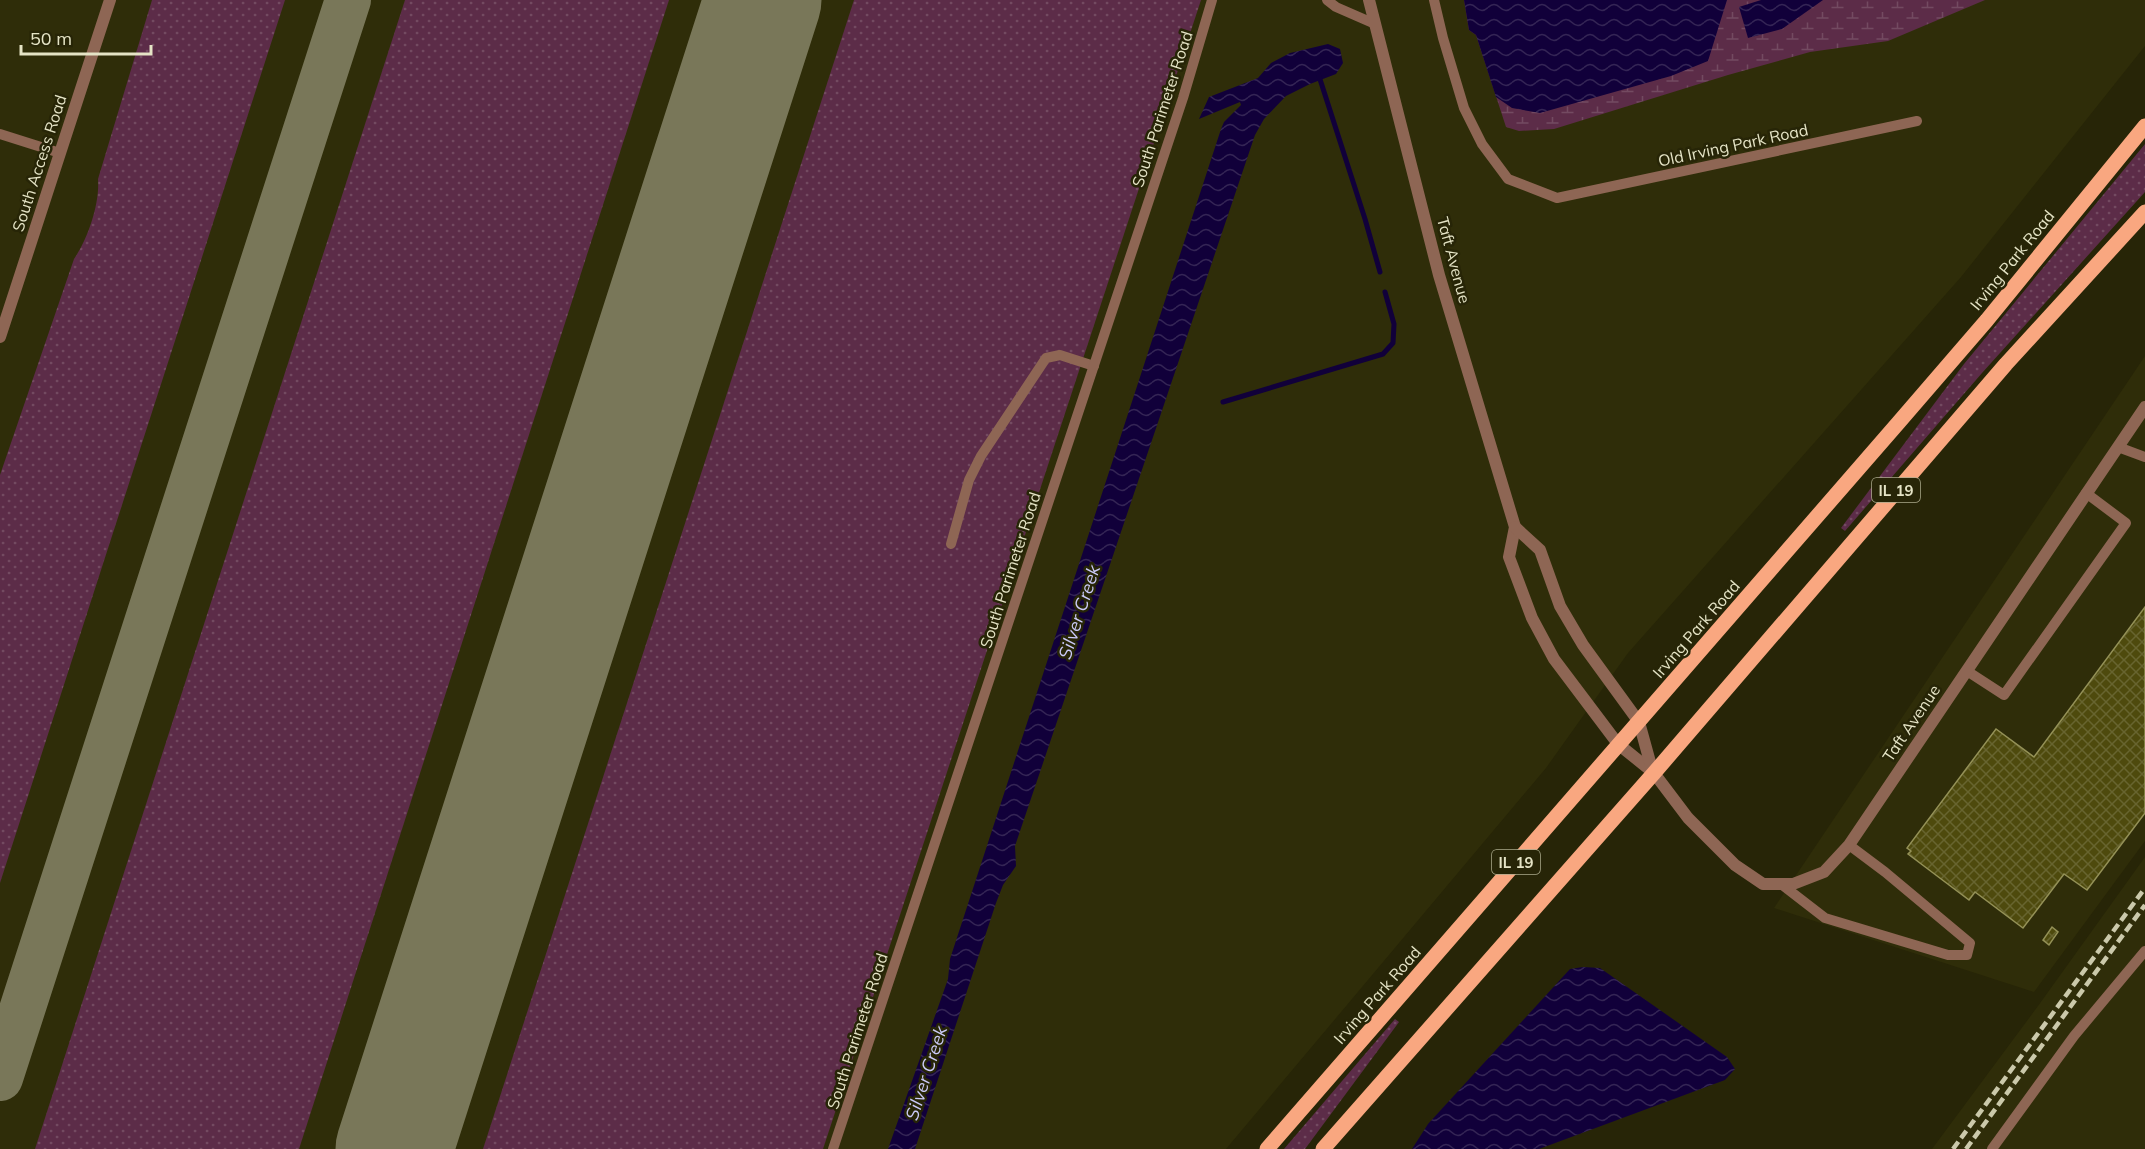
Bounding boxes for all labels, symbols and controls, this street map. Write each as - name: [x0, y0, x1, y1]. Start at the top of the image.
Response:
- scale bar: [21, 18, 152, 56]
- text: 50 m: [30, 27, 72, 50]
- street label: South Parimeter Road: [1127, 28, 1197, 190]
- street label: South Access Road: [7, 92, 71, 234]
- street label: Old Irving Park Road: [1656, 119, 1810, 171]
- street label: Irving Park Road: [1966, 206, 2058, 314]
- street label: Taft Avenue: [1433, 215, 1475, 305]
- road number: IL 19: [1872, 478, 1920, 502]
- street label: South Parimeter Road: [975, 489, 1045, 651]
- water label: Silver Creek: [1053, 561, 1105, 662]
- street label: Irving Park Road: [1648, 576, 1744, 682]
- street label: Taft Avenue: [1878, 681, 1944, 765]
- road number: IL 19: [1492, 850, 1540, 874]
- street label: Irving Park Road: [1329, 942, 1425, 1048]
- street label: South Parimeter Road: [822, 950, 892, 1112]
- water label: Silver Creek: [900, 1022, 952, 1123]

